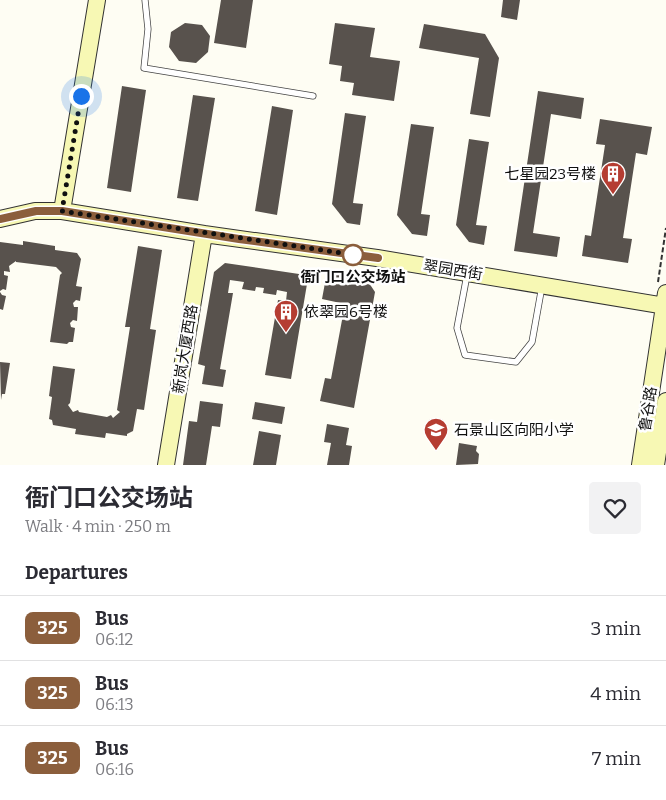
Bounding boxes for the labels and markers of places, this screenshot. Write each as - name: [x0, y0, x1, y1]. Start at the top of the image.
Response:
- building icon: 七星园23号楼: [600, 161, 626, 195]
- place label: 七星园23号楼: [504, 165, 596, 183]
- marker: 衙门口公交场站: [342, 244, 364, 266]
- place label: 衙门口公交场站: [300, 268, 406, 286]
- building icon: 依翠园6号楼: [273, 299, 299, 333]
- place label: 依翠园6号楼: [304, 303, 388, 321]
- school or university icon: 石景山区向阳小学: [423, 417, 449, 451]
- place label: 石景山区向阳小学: [454, 421, 574, 439]

